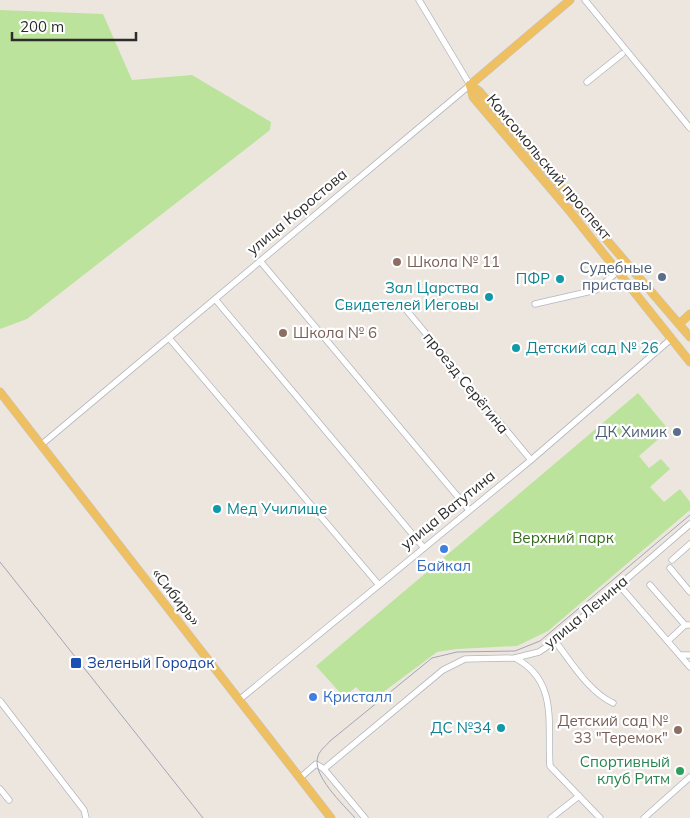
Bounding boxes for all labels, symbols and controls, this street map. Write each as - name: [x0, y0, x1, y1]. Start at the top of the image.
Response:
- scale bar: [12, 10, 136, 42]
- text: 200 m: [20, 17, 64, 36]
- street label: Комсомольский проспект: [483, 90, 616, 244]
- street label: улица Коростова: [243, 164, 351, 259]
- place label: Школа № 11: [407, 252, 500, 271]
- marker: Школа № 11: [391, 256, 403, 268]
- place label: Судебные приставы: [579, 258, 652, 294]
- place label: ПФР: [516, 269, 550, 288]
- marker: Судебные приставы: [656, 271, 668, 283]
- marker: ПФР: [554, 273, 566, 285]
- place label: Зал Царства Свидетелей Иеговы: [335, 278, 479, 314]
- marker: Зал Царства Свидетелей Иеговы: [483, 291, 495, 303]
- place label: Школа № 6: [293, 323, 377, 342]
- marker: Школа № 6: [277, 327, 289, 339]
- street label: проезд Серёгина: [420, 328, 513, 437]
- place label: Детский сад № 26: [526, 338, 659, 357]
- marker: Детский сад № 26: [510, 342, 522, 354]
- place label: ДК Химик: [595, 422, 668, 441]
- marker: ДК Химик: [671, 426, 683, 438]
- street label: улица Ватутина: [397, 466, 499, 553]
- place label: Мед Училище: [227, 499, 327, 518]
- marker: Мед Училище: [211, 503, 223, 515]
- park label: Верхний парк: [512, 528, 615, 547]
- marker: Байкал: [438, 543, 450, 555]
- place label: Байкал: [417, 556, 471, 575]
- street label: «Сибирь»: [148, 564, 205, 629]
- street label: улица Ленина: [540, 571, 631, 652]
- place label: Зеленый Городок: [87, 653, 215, 672]
- marker: Зеленый Городок: [69, 656, 83, 670]
- place label: Кристалл: [323, 687, 392, 706]
- marker: Кристалл: [307, 691, 319, 703]
- place label: Детский сад № 33 "Теремок": [557, 711, 668, 747]
- place label: ДС №34: [431, 718, 491, 737]
- marker: ДС №34: [495, 722, 507, 734]
- marker: Детский сад № 33 "Теремок": [672, 724, 684, 736]
- place label: Спортивный клуб Ритм: [580, 752, 670, 788]
- marker: Спортивный клуб Ритм: [674, 765, 686, 777]

